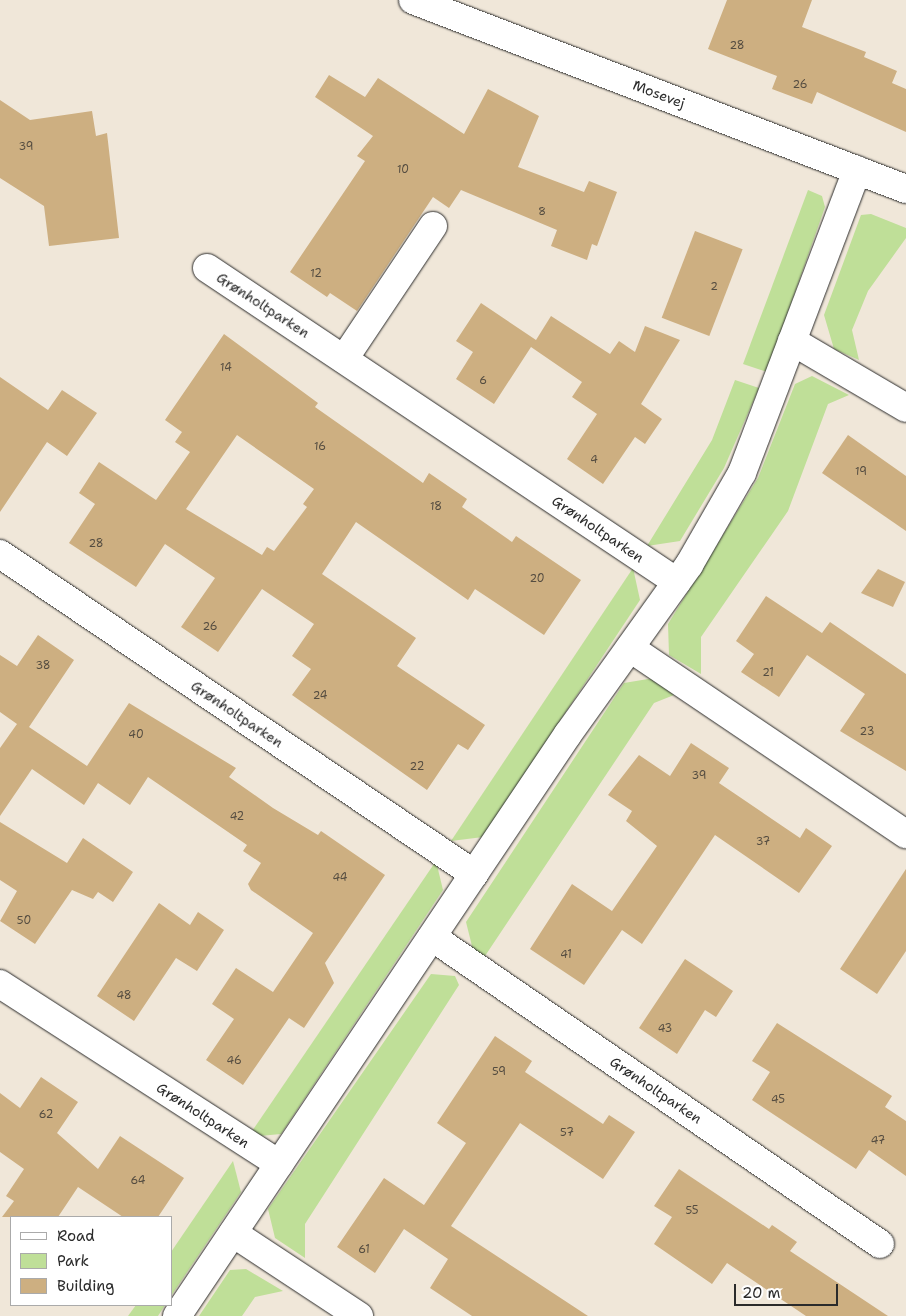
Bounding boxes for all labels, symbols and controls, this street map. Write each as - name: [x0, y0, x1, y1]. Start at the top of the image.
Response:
- house number: 28: [729, 39, 745, 53]
- street label: Mosevej: [630, 76, 688, 112]
- house number: 26: [793, 78, 807, 92]
- house number: 39: [19, 140, 33, 154]
- house number: 10: [397, 163, 409, 177]
- house number: 8: [538, 205, 546, 219]
- house number: 12: [310, 267, 322, 281]
- street label: Grønholtparken: [213, 269, 313, 341]
- house number: 2: [710, 280, 718, 294]
- house number: 14: [220, 361, 232, 375]
- house number: 6: [479, 374, 487, 388]
- house number: 16: [314, 440, 326, 454]
- house number: 4: [590, 453, 598, 467]
- house number: 19: [855, 465, 867, 479]
- street label: Grønholtparken: [549, 492, 647, 566]
- house number: 18: [430, 500, 442, 514]
- house number: 28: [88, 537, 104, 551]
- house number: 20: [529, 572, 545, 586]
- house number: 26: [203, 620, 217, 634]
- house number: 38: [35, 659, 51, 673]
- house number: 21: [762, 666, 774, 680]
- street label: Grønholtparken: [188, 677, 286, 751]
- house number: 24: [313, 689, 327, 703]
- house number: 23: [860, 725, 874, 739]
- house number: 40: [128, 728, 144, 742]
- house number: 22: [410, 760, 424, 774]
- house number: 39: [692, 769, 706, 783]
- house number: 42: [230, 810, 244, 824]
- house number: 37: [756, 835, 770, 849]
- house number: 44: [332, 871, 348, 885]
- house number: 50: [17, 914, 31, 928]
- house number: 41: [560, 948, 572, 962]
- house number: 48: [116, 989, 132, 1003]
- house number: 43: [658, 1022, 672, 1036]
- street label: Grønholtparken: [607, 1053, 705, 1127]
- house number: 46: [226, 1054, 242, 1068]
- house number: 59: [492, 1065, 506, 1079]
- street label: Grønholtparken: [153, 1079, 253, 1151]
- house number: 45: [771, 1093, 785, 1107]
- house number: 62: [39, 1108, 53, 1122]
- house number: 57: [560, 1126, 574, 1140]
- house number: 47: [871, 1134, 885, 1148]
- house number: 64: [130, 1174, 146, 1188]
- house number: 55: [685, 1204, 699, 1218]
- legend: [10, 1216, 172, 1306]
- text: Road: [57, 1226, 95, 1246]
- house number: 61: [358, 1243, 370, 1257]
- text: Park: [57, 1251, 89, 1271]
- scale bar: [736, 1274, 840, 1306]
- text: Building: [57, 1276, 114, 1296]
- text: 20 m: [742, 1283, 781, 1303]

